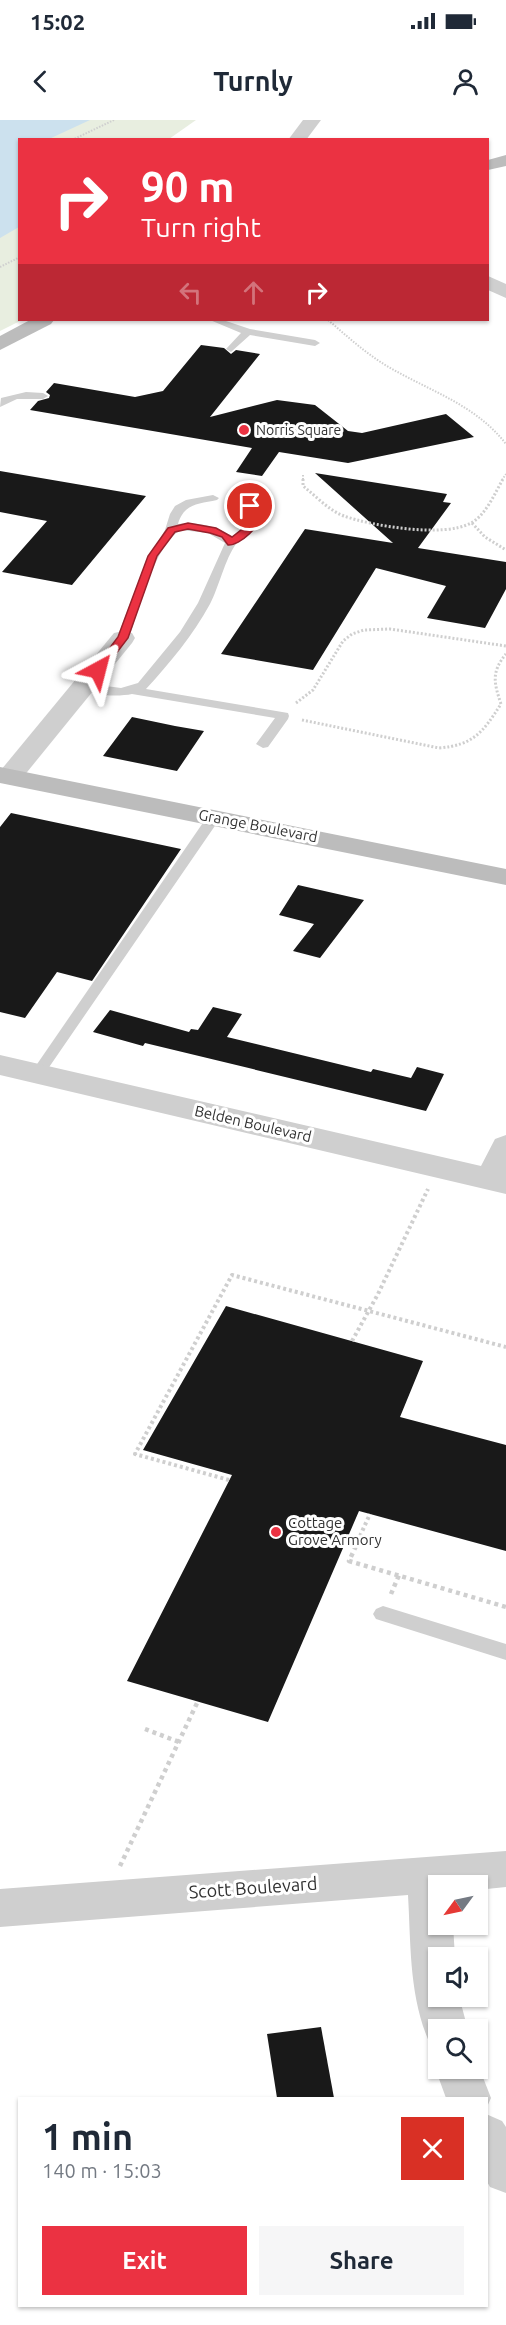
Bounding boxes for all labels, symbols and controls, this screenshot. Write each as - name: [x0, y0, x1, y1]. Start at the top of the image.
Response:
- text: 15:02: [30, 9, 85, 34]
- icon: back: [24, 65, 57, 98]
- icon: person: [449, 65, 482, 98]
- text: Turnly: [213, 66, 293, 96]
- icon: right: [42, 162, 120, 240]
- text: 90 m: [141, 163, 235, 210]
- text: Turn right: [141, 212, 261, 242]
- icon: left: [174, 276, 207, 309]
- icon: ahead: [237, 276, 270, 309]
- icon: right: [300, 276, 333, 309]
- place label: Norris Square: [256, 422, 341, 438]
- marker: Norris Square: [237, 423, 251, 437]
- pin: [224, 480, 275, 531]
- icon: arrive: [233, 489, 266, 522]
- position arrow: [66, 638, 130, 702]
- street label: Grange Boulevard: [197, 806, 319, 845]
- street label: Belden Boulevard: [193, 1102, 313, 1145]
- place label: Cottage Grove Armory: [288, 1514, 382, 1548]
- marker: Cottage Grove Armory: [269, 1525, 283, 1539]
- street label: Scott Boulevard: [188, 1873, 318, 1901]
- north arrow: [428, 1875, 488, 1935]
- map controls: [428, 1875, 488, 2079]
- button: sound: [428, 1947, 488, 2007]
- button: search: [428, 2019, 488, 2079]
- text: 1 min: [42, 2116, 133, 2157]
- button: close: [401, 2117, 464, 2180]
- text: 140 m · 15:03: [42, 2159, 162, 2182]
- button: Exit: [42, 2226, 247, 2295]
- button: Share: [259, 2226, 464, 2295]

